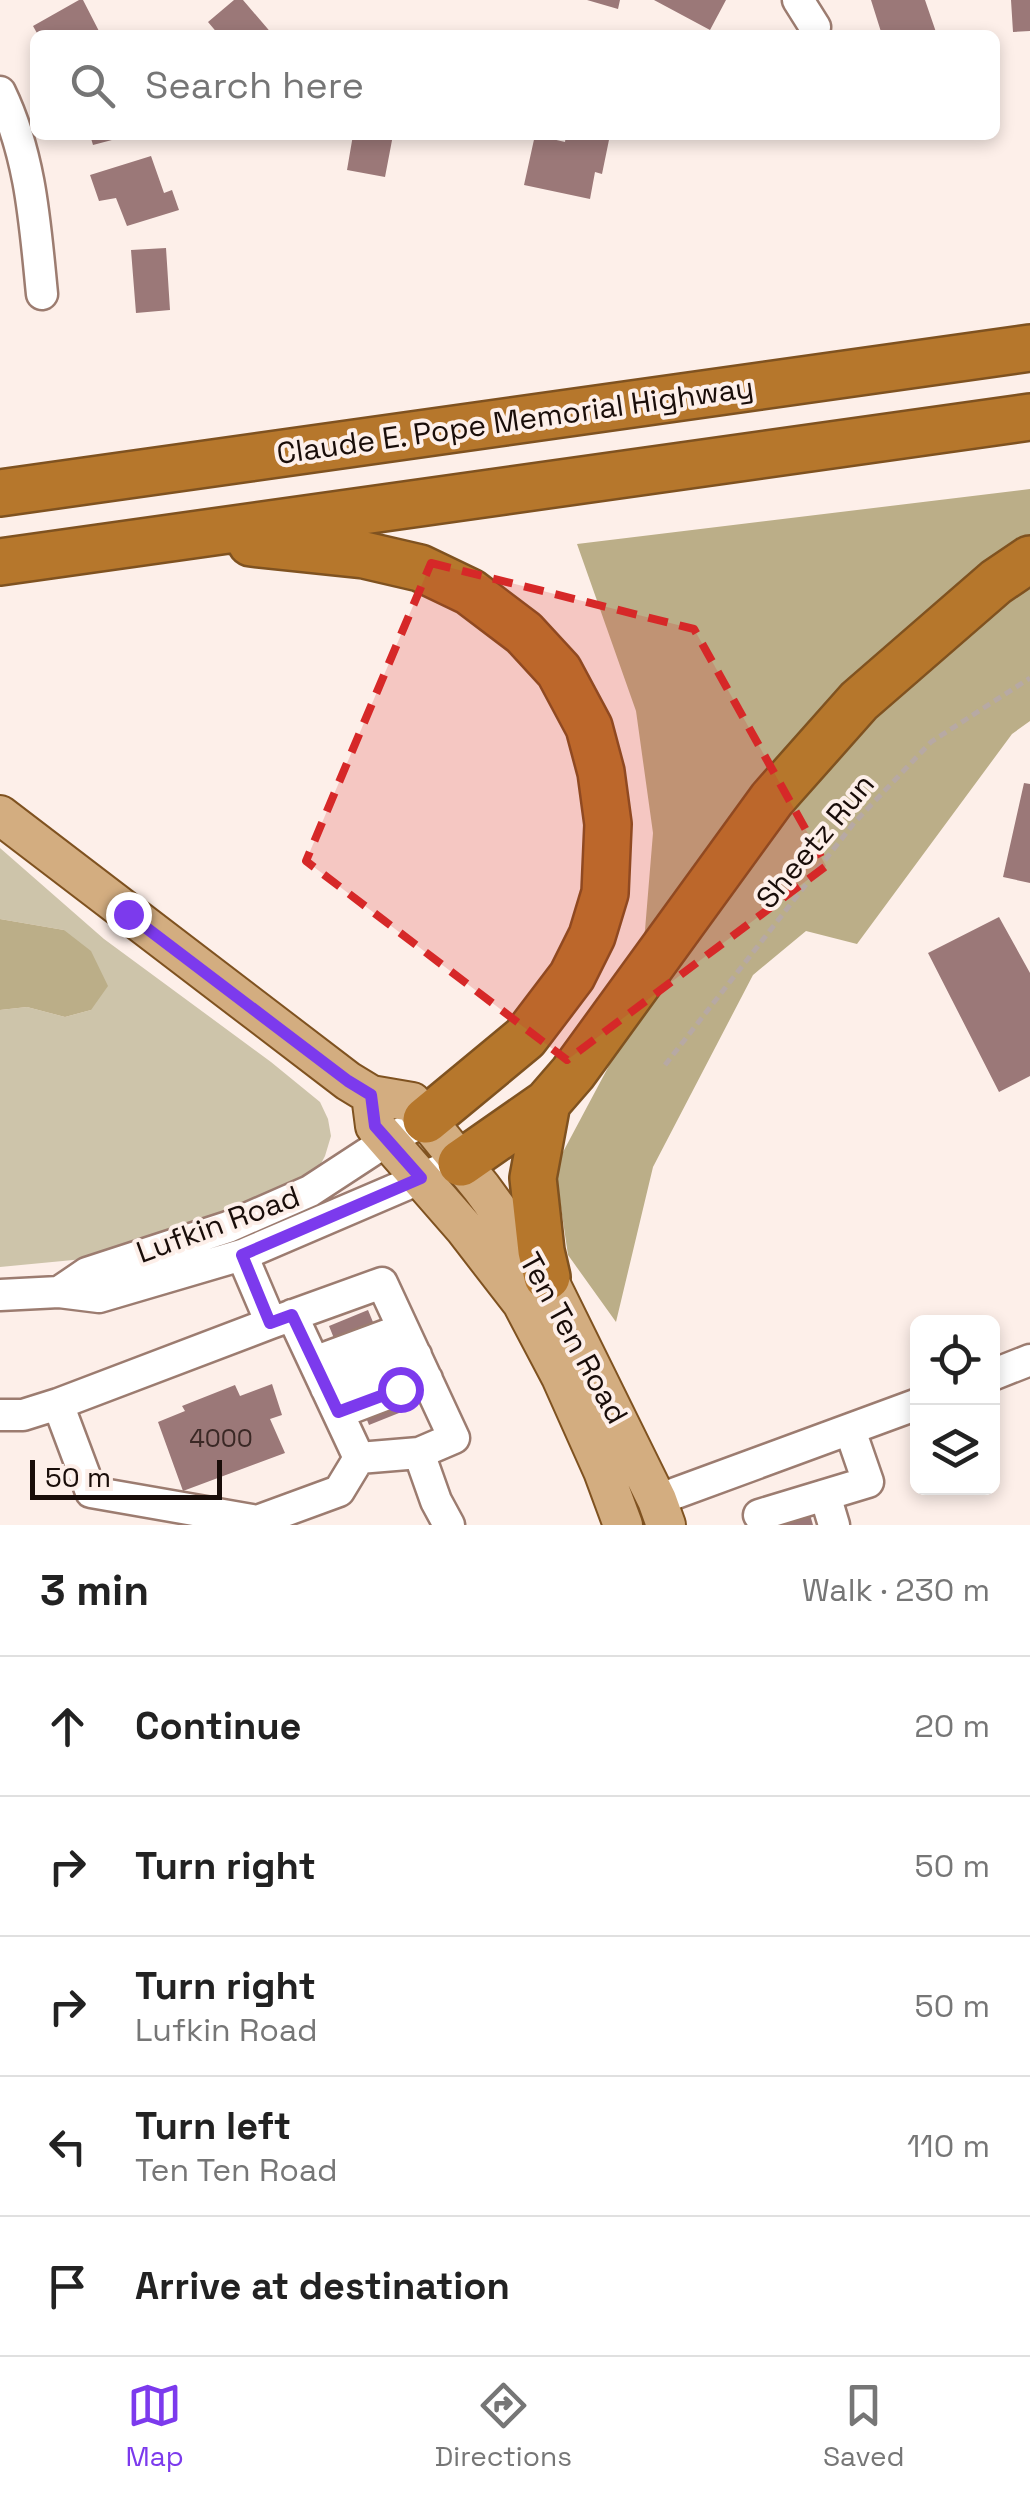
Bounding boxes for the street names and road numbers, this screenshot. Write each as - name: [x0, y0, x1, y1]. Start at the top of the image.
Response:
- street label: Claude E. Pope Memorial Highway: [274, 367, 756, 473]
- street label: Sheetz Run: [747, 765, 883, 917]
- street label: Lufkin Road: [131, 1176, 305, 1272]
- street label: Ten Ten Road: [511, 1246, 637, 1430]

